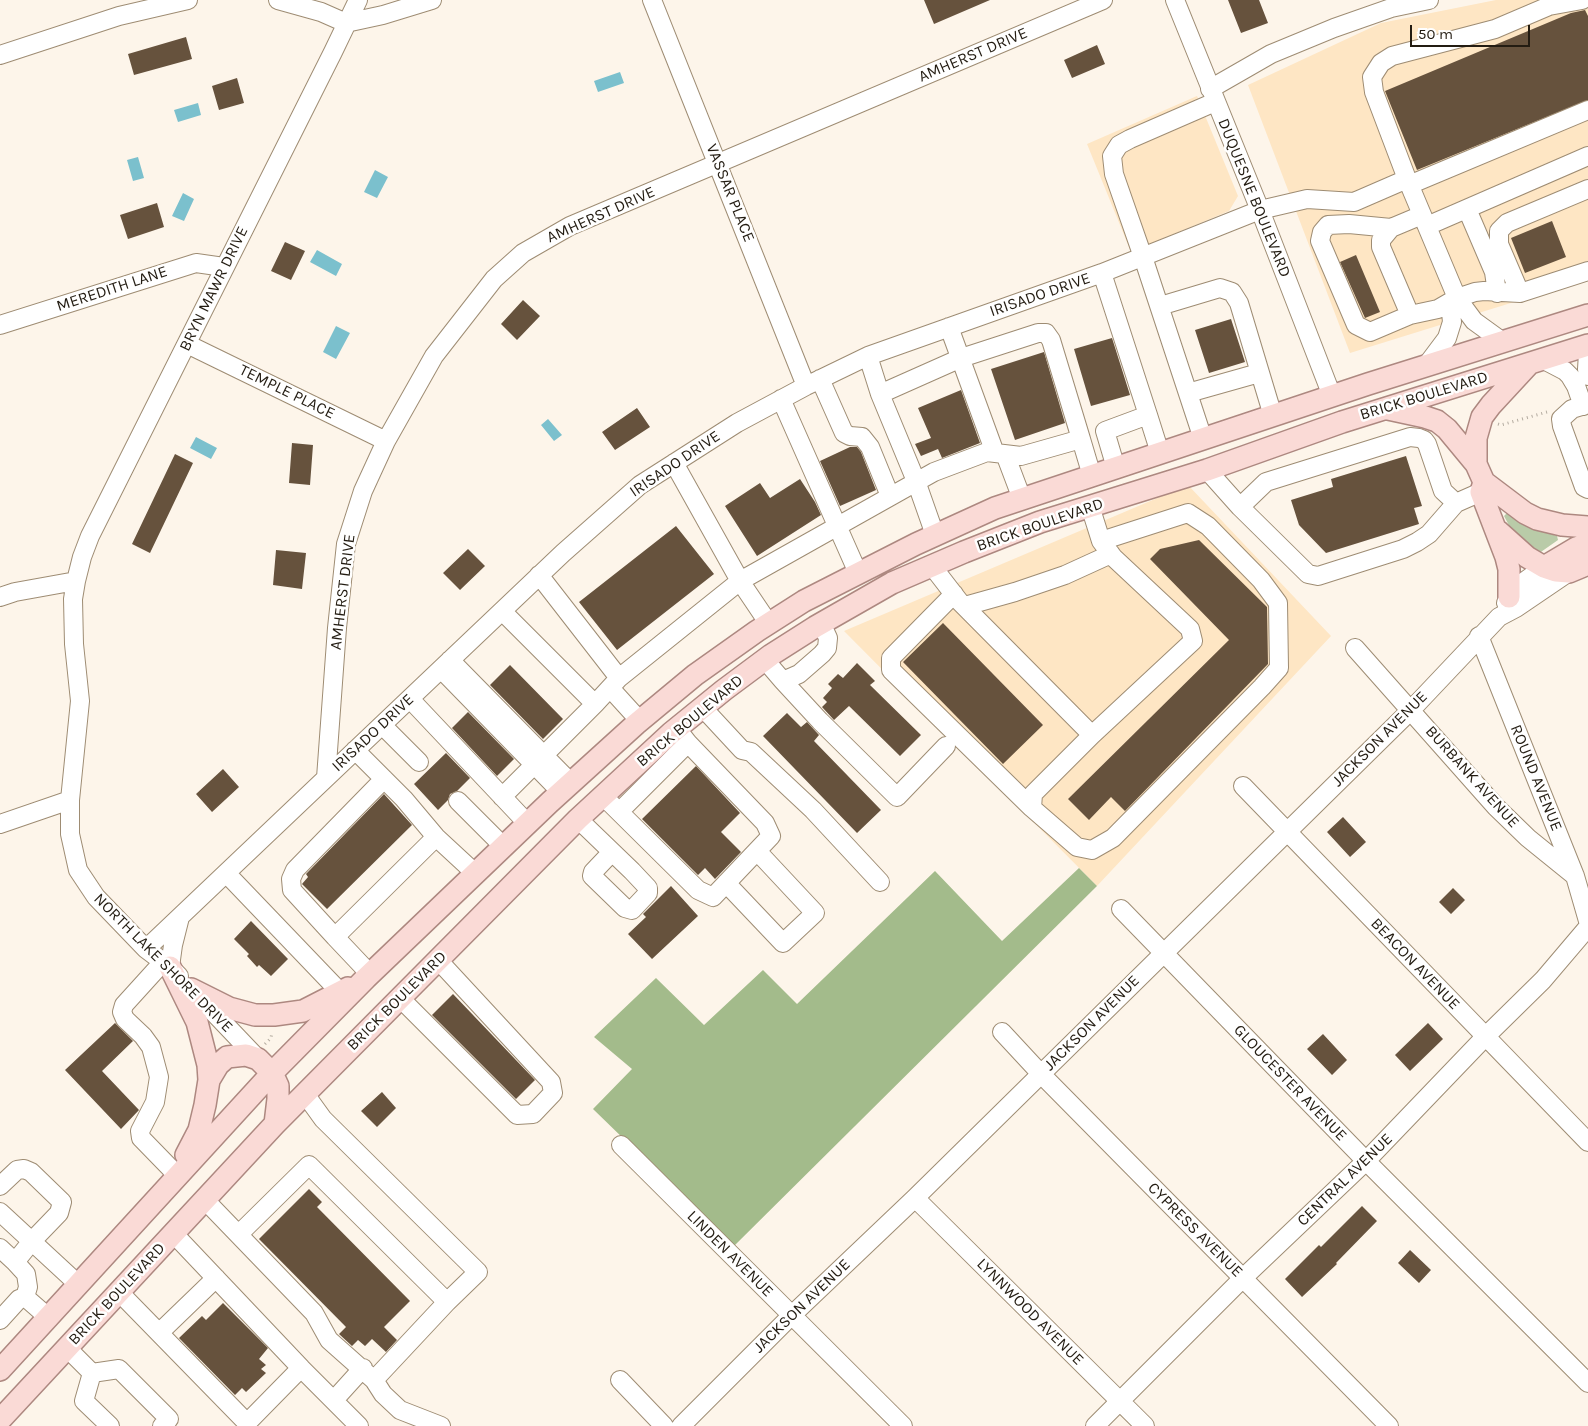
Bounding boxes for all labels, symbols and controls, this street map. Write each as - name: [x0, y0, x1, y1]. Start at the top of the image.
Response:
- scale bar: [1413, 15, 1533, 47]
- street label: AMHERST DRIVE: [916, 23, 1030, 87]
- text: 50 m: [1418, 25, 1453, 43]
- street label: DUQUESNE BOULEVARD: [1213, 116, 1295, 280]
- street label: VASSAR PLACE: [702, 141, 758, 245]
- street label: AMHERST DRIVE: [544, 183, 658, 247]
- street label: BRYN MAWR DRIVE: [175, 224, 253, 354]
- street label: MEREDITH LANE: [54, 262, 170, 316]
- street label: IRISADO DRIVE: [987, 269, 1093, 321]
- street label: TEMPLE PLACE: [236, 361, 338, 423]
- street label: BRICK BOULEVARD: [1358, 367, 1490, 425]
- street label: IRISADO DRIVE: [626, 427, 724, 501]
- street label: BRICK BOULEVARD: [974, 494, 1106, 556]
- street label: AMHERST DRIVE: [326, 533, 360, 651]
- street label: BRICK BOULEVARD: [633, 671, 747, 771]
- street label: JACKSON AVENUE: [1328, 687, 1432, 791]
- street label: IRISADO DRIVE: [328, 690, 418, 776]
- street label: BURBANK AVENUE: [1421, 722, 1523, 832]
- street label: ROUND AVENUE: [1506, 722, 1566, 834]
- street label: NORTH LAKE SHORE DRIVE: [89, 889, 237, 1037]
- street label: BEACON AVENUE: [1366, 914, 1464, 1014]
- street label: BRICK BOULEVARD: [343, 947, 451, 1055]
- street label: JACKSON AVENUE: [1040, 971, 1144, 1075]
- street label: GLOUCESTER AVENUE: [1229, 1021, 1351, 1145]
- street label: CENTRAL AVENUE: [1293, 1130, 1397, 1230]
- street label: CYPRESS AVENUE: [1143, 1178, 1247, 1282]
- street label: LINDEN AVENUE: [683, 1207, 777, 1301]
- street label: BRICK BOULEVARD: [65, 1239, 169, 1349]
- street label: LYNNWOOD AVENUE: [972, 1254, 1088, 1370]
- street label: JACKSON AVENUE: [750, 1255, 854, 1357]

